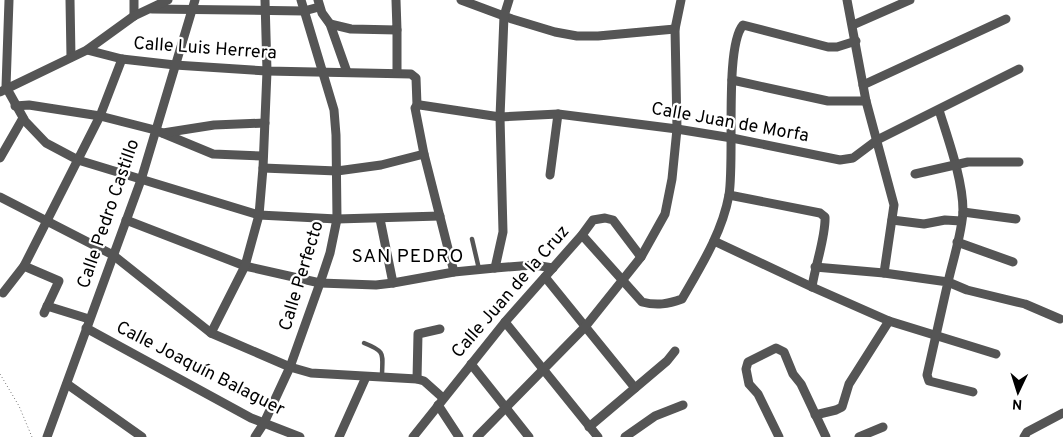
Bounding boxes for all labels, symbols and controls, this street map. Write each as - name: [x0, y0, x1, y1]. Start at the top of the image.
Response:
- street label: Calle Luis Herrera: [132, 33, 278, 65]
- street label: Calle Juan de Morfa: [649, 98, 811, 148]
- street label: Calle Pedro Castillo: [73, 136, 145, 292]
- street label: Calle Perfecto: [274, 218, 330, 334]
- street label: Calle Juan de la Cruz: [447, 221, 575, 363]
- district label: SAN PEDRO: [352, 245, 464, 269]
- street label: Calle Joaquín Balaguer: [112, 316, 288, 422]
- north arrow: [993, 367, 1043, 417]
- text: N: [1012, 395, 1023, 412]

